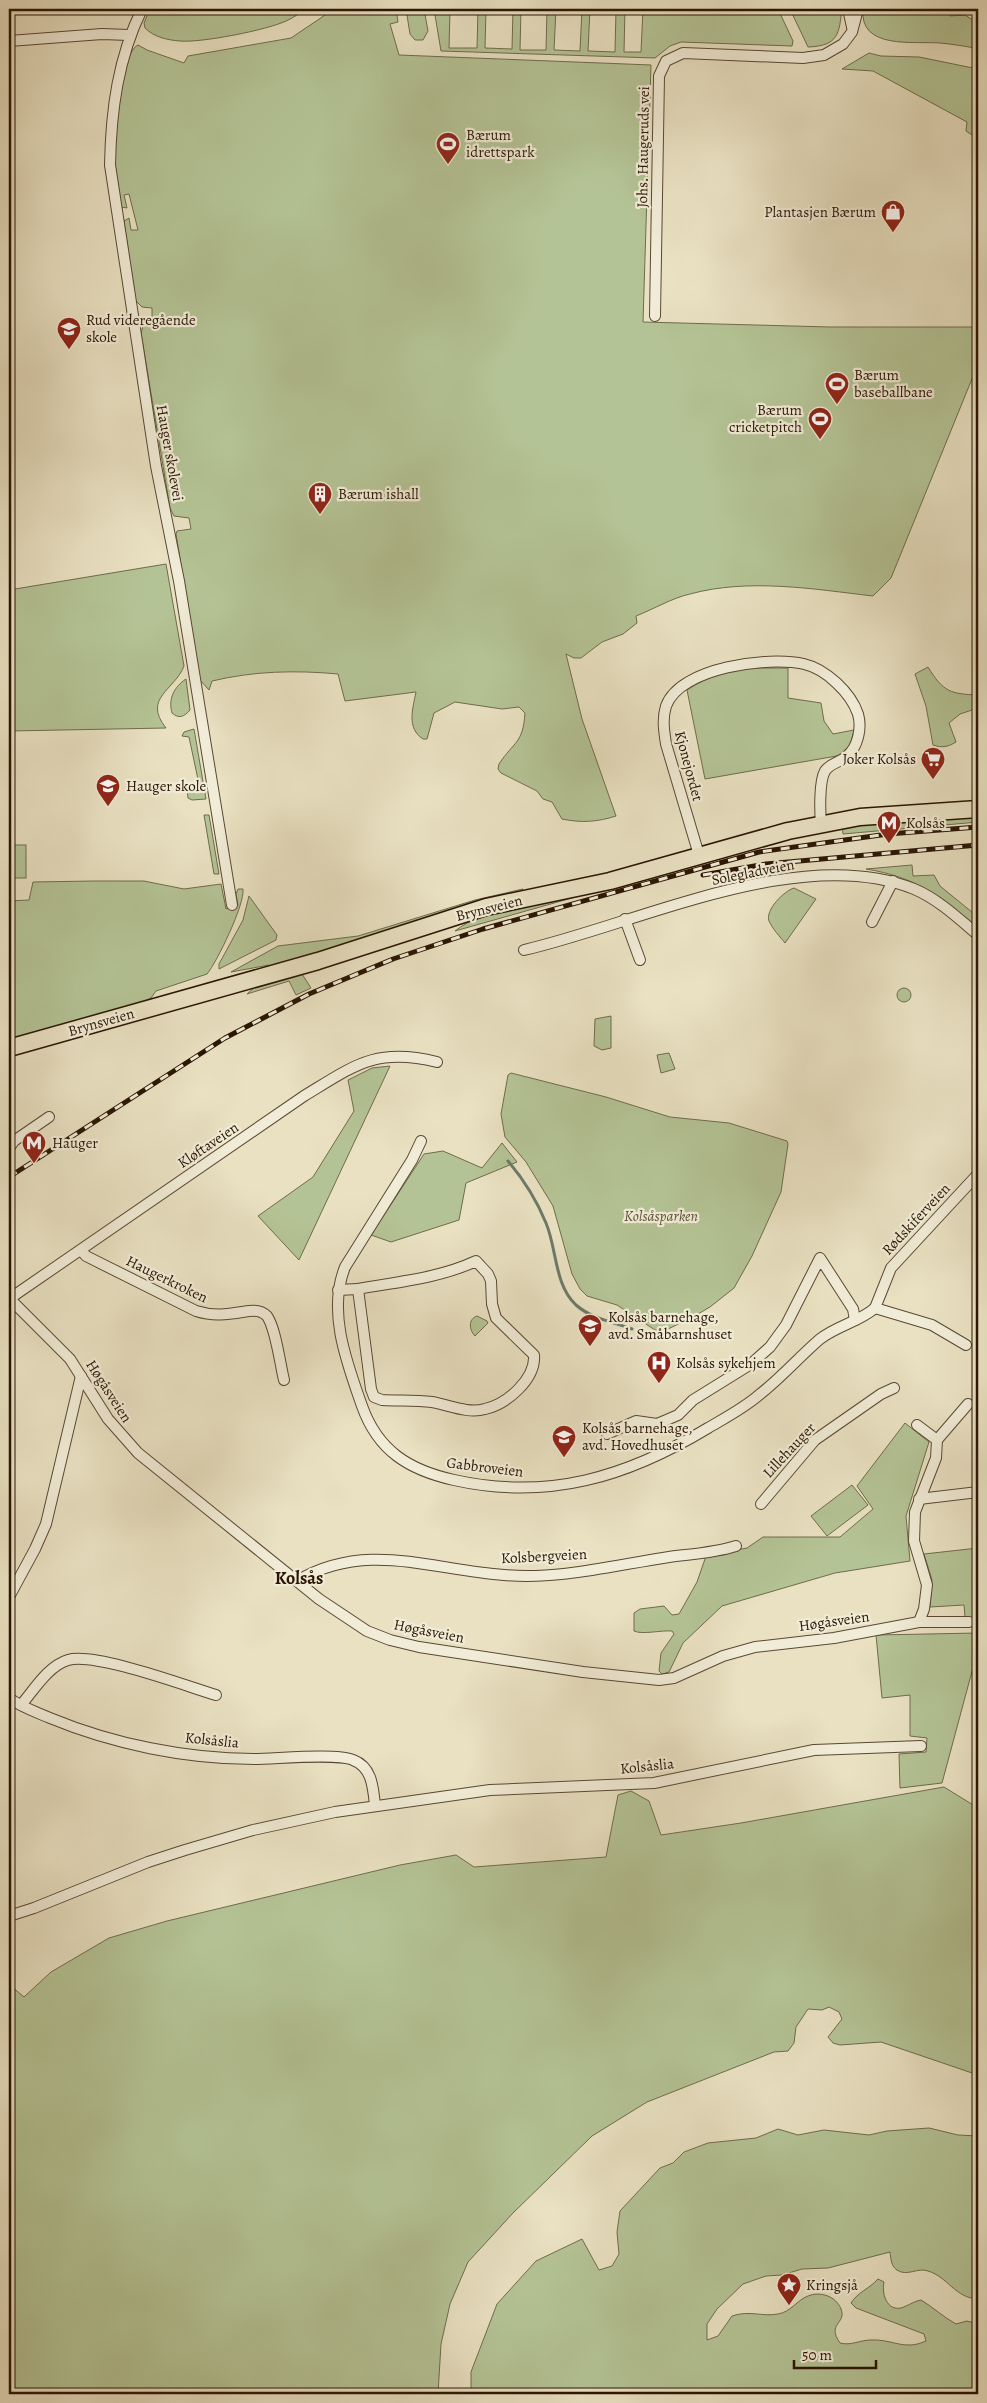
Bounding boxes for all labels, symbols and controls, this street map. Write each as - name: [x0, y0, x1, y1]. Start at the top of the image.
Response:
- street label: Johs. Haugeruds vei: [632, 86, 654, 208]
- place label: Bærum idrettspark: [466, 125, 535, 162]
- sports icon: Bærum idrettspark: [435, 131, 461, 165]
- shop icon: Plantasjen Bærum: [880, 199, 906, 233]
- place label: Plantasjen Bærum: [764, 202, 877, 222]
- place label: Rud videregående skole: [86, 310, 196, 347]
- school or university icon: Rud videregående skole: [56, 316, 82, 350]
- place label: Bærum baseballbane: [854, 365, 933, 402]
- sports icon: Bærum baseballbane: [824, 371, 850, 405]
- place label: Bærum cricketpitch: [729, 400, 803, 437]
- street label: Hauger skolevei: [152, 403, 188, 503]
- sports icon: Bærum cricketpitch: [807, 406, 833, 440]
- building icon: Bærum ishall: [307, 481, 333, 515]
- place label: Bærum ishall: [338, 484, 419, 504]
- street label: Kjonejordet: [670, 729, 708, 803]
- supermarket icon: Joker Kolsås: [920, 746, 946, 780]
- place label: Joker Kolsås: [842, 749, 916, 769]
- school or university icon: Hauger skole: [95, 773, 121, 807]
- place label: Hauger skole: [126, 776, 206, 796]
- metro station icon: Kolsås: [876, 810, 902, 844]
- place label: Kolsås: [906, 813, 945, 833]
- street label: Solegladveien: [710, 854, 796, 890]
- street label: Brynsveien: [454, 890, 524, 926]
- street label: Brynsveien: [66, 1003, 136, 1041]
- street label: Kløftaveien: [174, 1117, 242, 1173]
- metro station icon: Hauger: [21, 1130, 47, 1164]
- place label: Hauger: [52, 1133, 98, 1153]
- street label: Rødskiferveien: [877, 1179, 955, 1259]
- park label: Kolsåsparken: [624, 1206, 698, 1226]
- street label: Haugerkroken: [123, 1251, 211, 1307]
- place label: Kolsås barnehage, avd. Småbarnshuset: [608, 1307, 732, 1344]
- school or university icon: Kolsås barnehage, avd. Småbarnshuset: [577, 1313, 603, 1347]
- hospital icon: Kolsås sykehjem: [646, 1350, 672, 1384]
- place label: Kolsås sykehjem: [676, 1353, 776, 1373]
- street label: Høgåsveien: [81, 1356, 137, 1426]
- place label: Kolsås barnehage, avd. Hovedhuset: [582, 1418, 693, 1455]
- street label: Lillehauger: [758, 1418, 820, 1482]
- school or university icon: Kolsås barnehage, avd. Hovedhuset: [551, 1424, 577, 1458]
- street label: Gabbroveien: [445, 1452, 525, 1482]
- street label: Kolsbergveien: [501, 1544, 587, 1568]
- district label: Kolsås: [275, 1566, 323, 1590]
- street label: Høgåsveien: [797, 1606, 871, 1636]
- street label: Høgåsveien: [392, 1614, 466, 1648]
- street label: Kolsåslia: [184, 1727, 240, 1753]
- street label: Kolsåslia: [619, 1753, 675, 1779]
- place icon: Kringsjå: [776, 2272, 802, 2306]
- place label: Kringsjå: [806, 2275, 858, 2295]
- scale bar: [794, 2338, 877, 2370]
- text: 50 m: [802, 2345, 832, 2365]

